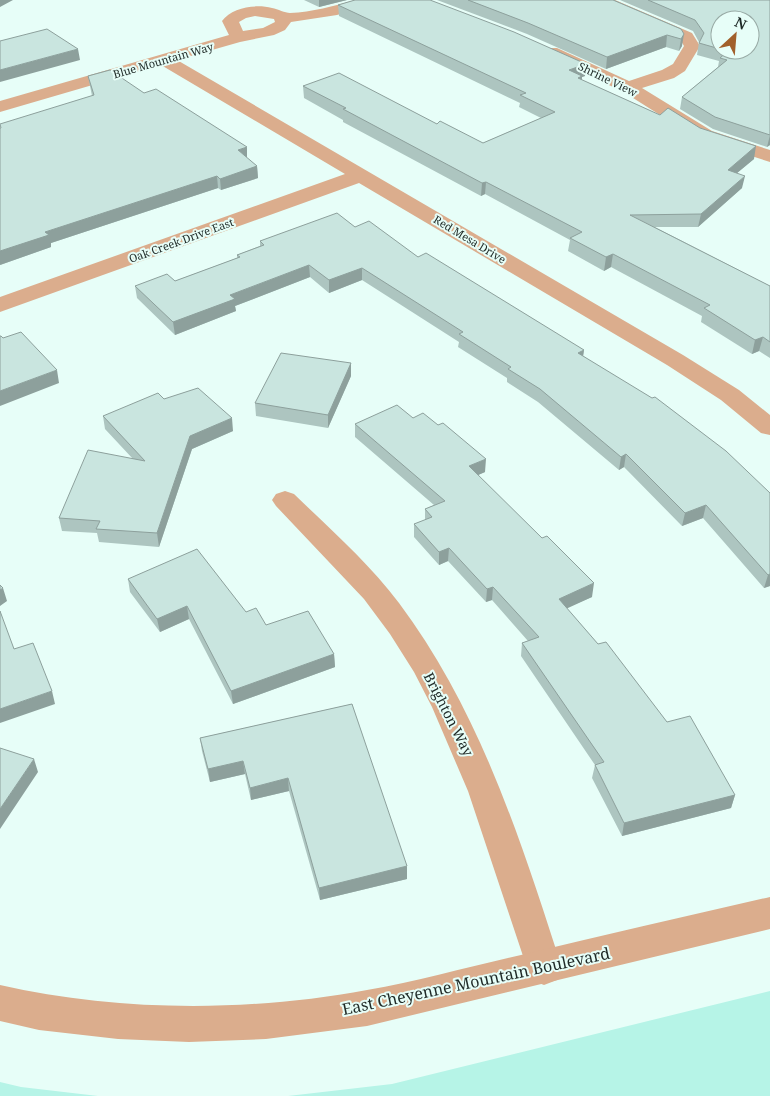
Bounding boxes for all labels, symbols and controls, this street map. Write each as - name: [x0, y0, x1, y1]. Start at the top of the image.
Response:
- north arrow: [710, 10, 760, 60]
- text: N: [732, 12, 750, 34]
- street label: Blue Mountain Way: [111, 38, 216, 81]
- street label: Shrine View: [576, 58, 640, 100]
- street label: Red Mesa Drive: [431, 211, 509, 267]
- street label: Oak Creek Drive East: [127, 214, 236, 266]
- street label: Brighton Way: [420, 669, 478, 759]
- street label: East Cheyenne Mountain Boulevard: [340, 942, 612, 1020]

